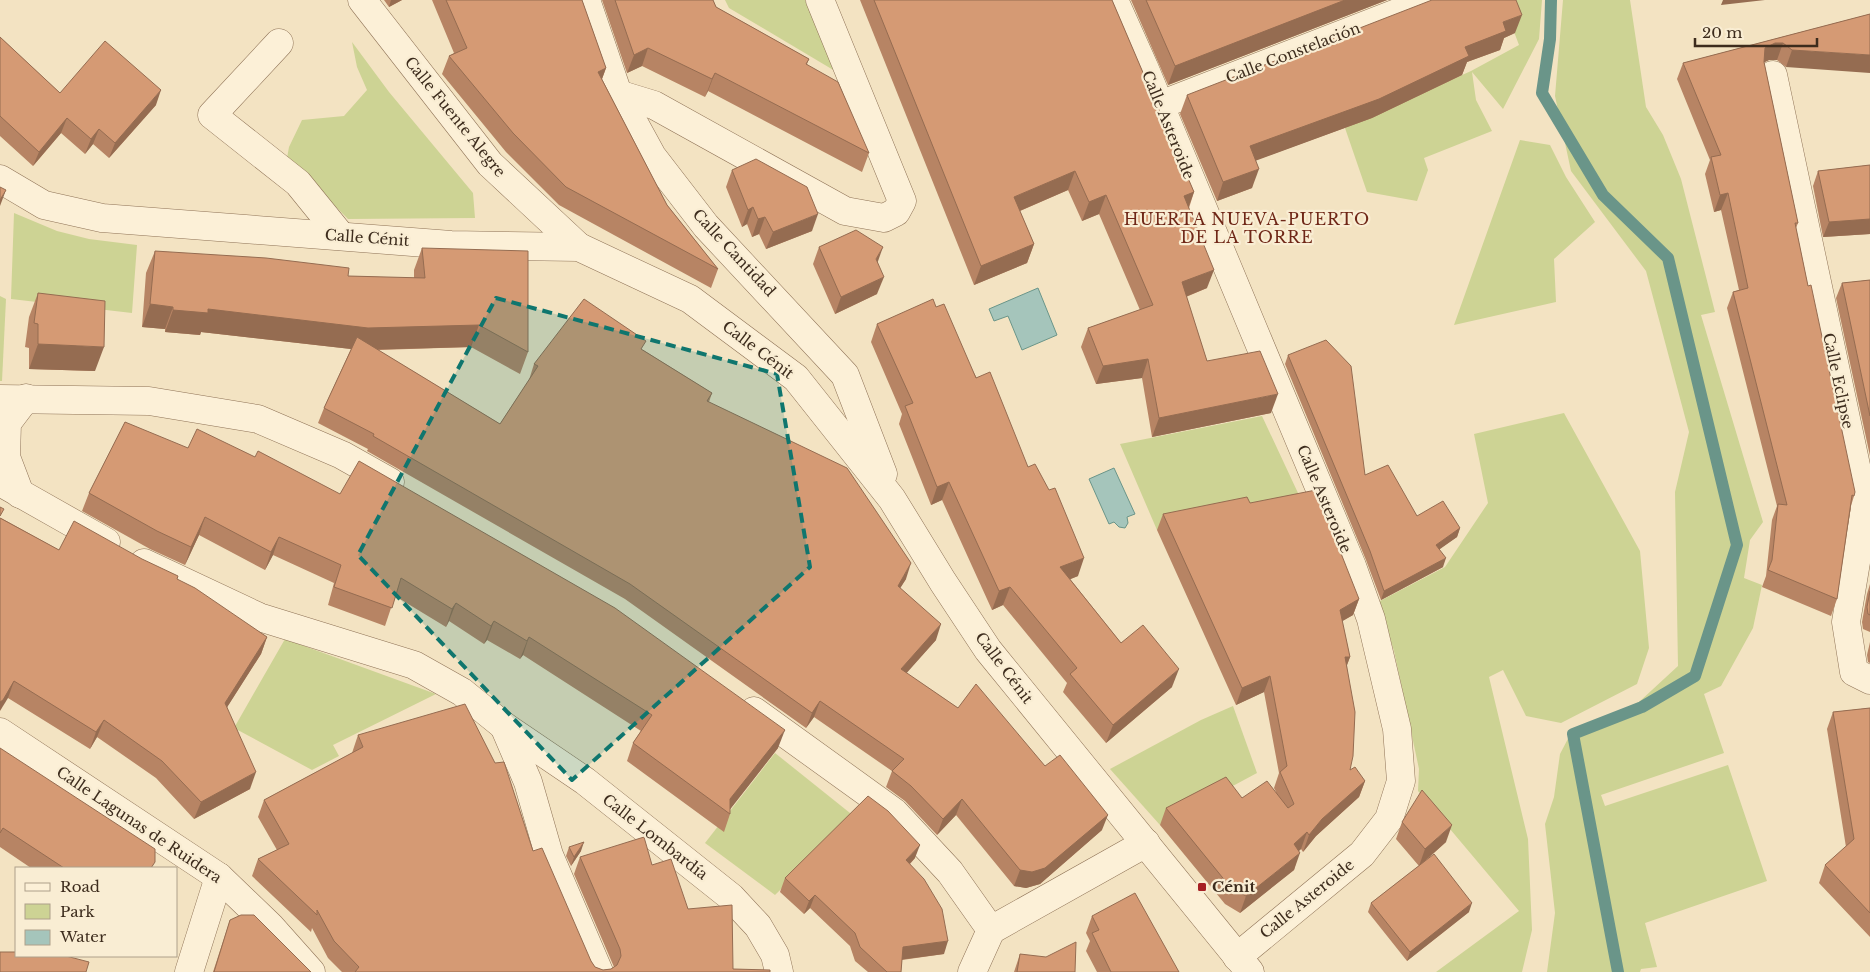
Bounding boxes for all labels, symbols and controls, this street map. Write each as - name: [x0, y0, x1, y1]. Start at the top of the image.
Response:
- scale bar: [1695, 15, 1818, 47]
- street label: Calle Constelación: [1223, 18, 1363, 87]
- text: 20 m: [1702, 23, 1742, 42]
- street label: Calle Fuente Alegre: [401, 53, 510, 181]
- street label: Calle Asteroide: [1138, 68, 1199, 182]
- street label: Calle Cantidad: [689, 205, 780, 300]
- district label: HUERTA NUEVA-PUERTO DE LA TORRE: [1124, 209, 1370, 247]
- street label: Calle Cénit: [324, 225, 410, 250]
- street label: Calle Cénit: [719, 317, 798, 383]
- street label: Calle Eclipse: [1819, 331, 1858, 431]
- street label: Calle Asteroide: [1293, 442, 1356, 556]
- street label: Calle Cénit: [971, 628, 1038, 708]
- street label: Calle Lagunas de Ruidera: [53, 762, 226, 887]
- street label: Calle Lombardía: [599, 790, 712, 884]
- street label: Calle Asteroide: [1256, 855, 1358, 942]
- legend: [15, 867, 178, 957]
- text: Road: [60, 877, 100, 896]
- place label: Cénit: [1212, 877, 1255, 896]
- marker: Cénit: [1196, 881, 1208, 893]
- text: Park: [60, 902, 96, 921]
- text: Water: [59, 927, 107, 946]

